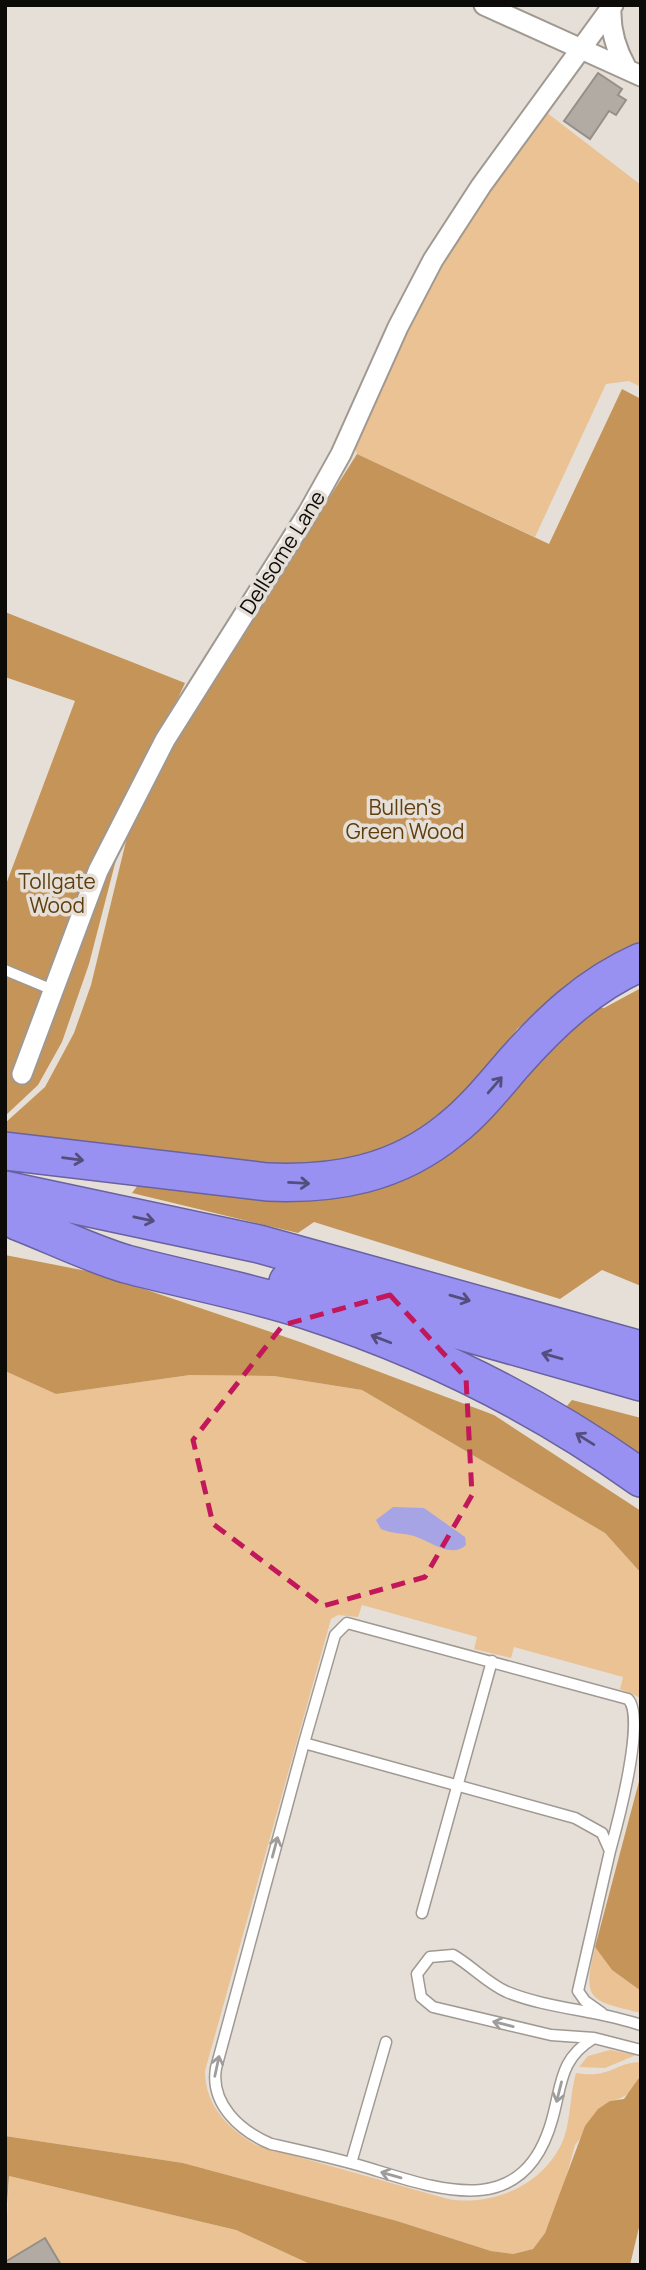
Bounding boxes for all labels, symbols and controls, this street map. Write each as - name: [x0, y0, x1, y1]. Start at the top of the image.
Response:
- street label: Dellsome Lane: [233, 485, 331, 619]
- park label: Bullen's Green Wood: [346, 793, 464, 845]
- park label: Tollgate Wood: [18, 867, 96, 919]
- one-way arrow: [487, 1076, 503, 1094]
- one-way arrow: [61, 1152, 84, 1165]
- one-way arrow: [287, 1177, 310, 1190]
- one-way arrow: [132, 1212, 155, 1226]
- one-way arrow: [448, 1292, 471, 1305]
- one-way arrow: [371, 1332, 393, 1344]
- one-way arrow: [541, 1349, 563, 1362]
- one-way arrow: [576, 1432, 595, 1447]
- one-way arrow: [270, 1836, 283, 1858]
- one-way arrow: [492, 2016, 515, 2030]
- one-way arrow: [211, 2056, 224, 2078]
- one-way arrow: [552, 2080, 565, 2103]
- one-way arrow: [380, 2167, 402, 2180]

